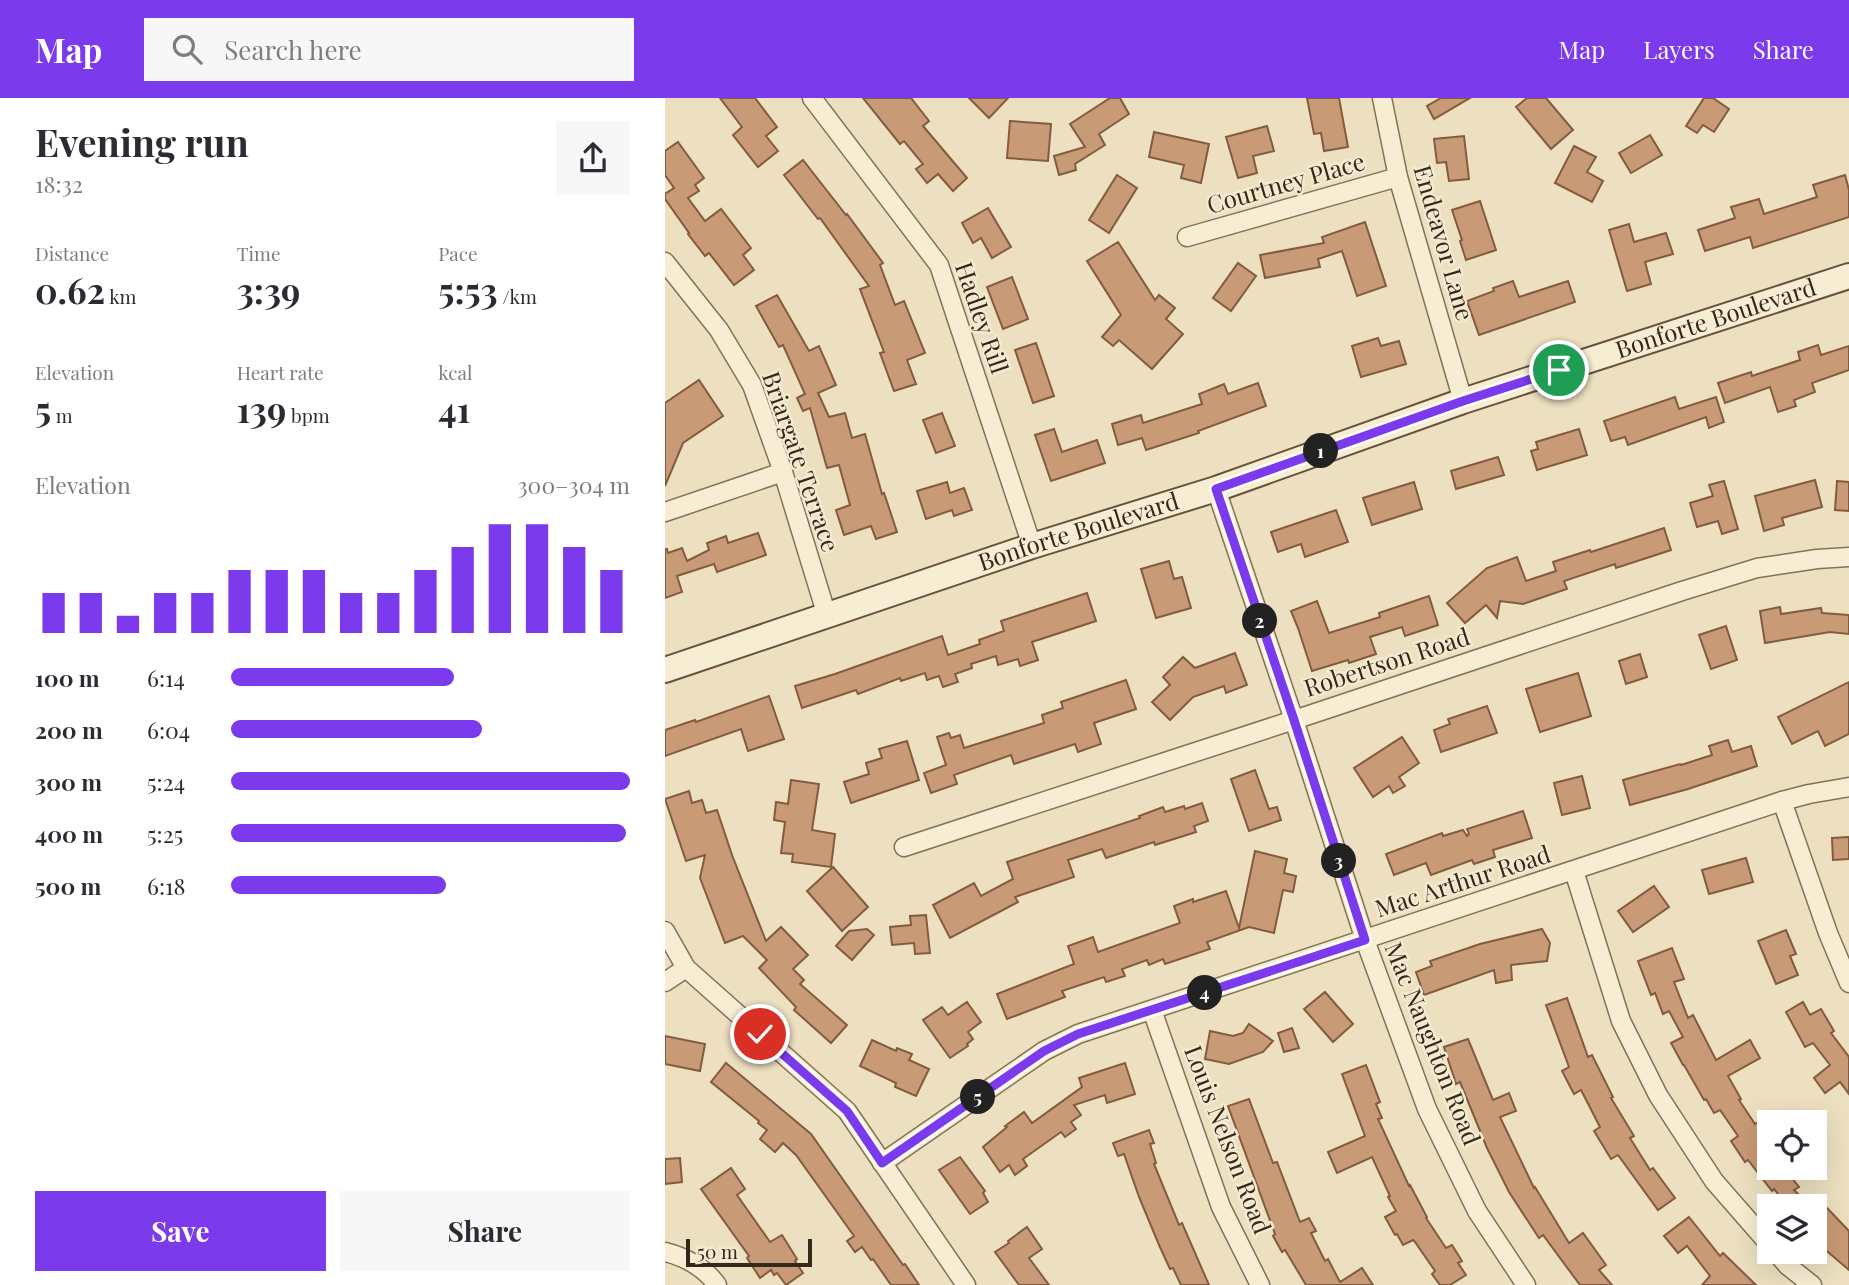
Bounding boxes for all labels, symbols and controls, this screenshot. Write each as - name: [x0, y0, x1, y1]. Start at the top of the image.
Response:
- search box: [144, 18, 634, 81]
- text: Map: [35, 27, 102, 71]
- icon: search: [168, 30, 206, 68]
- text: Search here: [224, 32, 362, 67]
- text: Map: [1559, 33, 1605, 65]
- text: Layers: [1643, 33, 1715, 65]
- text: Share: [1753, 33, 1814, 65]
- text: Evening run: [35, 116, 249, 167]
- button: share: [556, 121, 630, 195]
- street label: Courtney Place: [1203, 144, 1368, 220]
- street label: Endeavor Lane: [1407, 161, 1482, 324]
- text: 18:32: [35, 168, 83, 199]
- text: Distance: [35, 240, 109, 266]
- text: Time: [237, 240, 281, 266]
- text: Pace: [438, 240, 478, 266]
- street label: Hadley Rill: [949, 257, 1017, 378]
- text: 0.62: [35, 266, 105, 313]
- text: 3:39: [237, 266, 300, 313]
- text: 5:53: [438, 266, 498, 313]
- street label: Bonforte Boulevard: [1611, 270, 1820, 365]
- text: km: [105, 283, 136, 309]
- text: /km: [498, 283, 537, 309]
- pin: [1529, 340, 1589, 400]
- icon: arrive: [1540, 351, 1578, 389]
- text: Elevation: [35, 359, 114, 385]
- text: Heart rate: [237, 359, 324, 385]
- text: kcal: [438, 359, 472, 385]
- street label: Briargate Terrace: [756, 367, 848, 556]
- text: 5: [35, 385, 51, 432]
- text: 139: [237, 385, 286, 432]
- text: 41: [438, 385, 470, 432]
- text: m: [51, 402, 73, 428]
- text: bpm: [286, 402, 330, 428]
- pin: 1: [1303, 434, 1339, 468]
- text: 1: [1317, 437, 1324, 463]
- text: Elevation: [35, 469, 131, 500]
- text: 300–304 m: [517, 469, 630, 500]
- street label: Bonforte Boulevard: [973, 483, 1182, 577]
- pin: 2: [1243, 603, 1277, 638]
- text: 2: [1255, 607, 1264, 633]
- street label: Robertson Road: [1299, 619, 1473, 703]
- text: 100 m: [35, 662, 100, 693]
- text: 6:14: [147, 662, 185, 693]
- text: 200 m: [35, 714, 103, 745]
- text: 6:04: [147, 714, 190, 745]
- text: 300 m: [35, 766, 102, 797]
- text: 5:24: [147, 766, 185, 797]
- text: 400 m: [35, 818, 103, 849]
- text: 5:25: [147, 818, 183, 849]
- street label: Mac Arthur Road: [1371, 837, 1554, 924]
- pin: 3: [1321, 844, 1357, 878]
- text: 3: [1334, 847, 1343, 873]
- text: 500 m: [35, 870, 101, 901]
- text: 6:18: [147, 870, 185, 901]
- street label: Mac Naughton Road: [1379, 937, 1489, 1149]
- pin: 4: [1187, 976, 1223, 1010]
- text: 4: [1199, 979, 1210, 1005]
- pin: [730, 1004, 790, 1064]
- icon: check: [741, 1015, 779, 1053]
- street label: Louis Nelson Road: [1178, 1041, 1280, 1238]
- pin: 5: [961, 1080, 995, 1114]
- text: 5: [973, 1083, 982, 1109]
- map controls: [1757, 1110, 1827, 1264]
- button: locate: [1757, 1110, 1827, 1180]
- button: Save: [35, 1191, 326, 1271]
- button: Share: [340, 1191, 630, 1271]
- button: layers: [1757, 1194, 1827, 1264]
- scale bar: [686, 1236, 812, 1268]
- text: 50 m: [697, 1238, 738, 1264]

